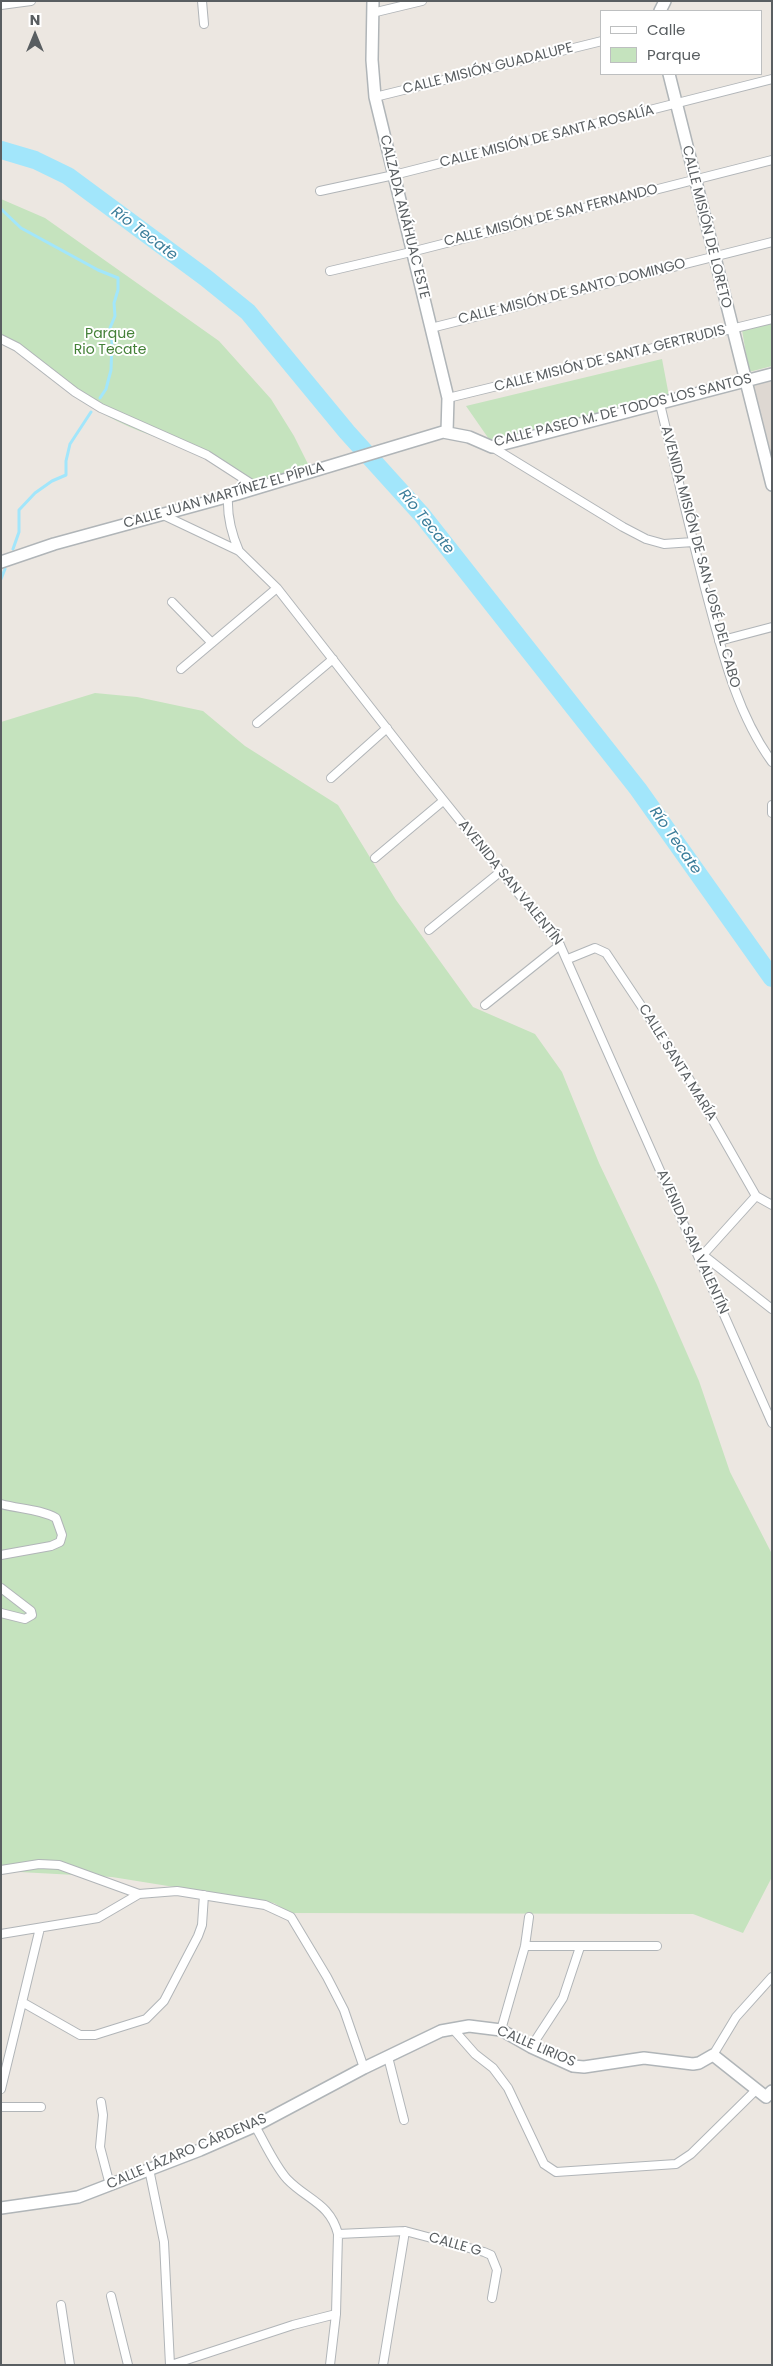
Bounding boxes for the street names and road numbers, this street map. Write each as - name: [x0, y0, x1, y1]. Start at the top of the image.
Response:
- street label: CALLE MISIÓN GUADALUPE: [401, 40, 575, 98]
- street label: CALLE MISIÓN DE SANTA ROSALÍA: [438, 102, 656, 172]
- street label: CALZADA ANÁHUAC ESTE: [375, 133, 433, 301]
- street label: CALLE MISIÓN DE LORETO: [678, 144, 734, 310]
- street label: CALLE MISIÓN DE SAN FERNANDO: [442, 181, 660, 251]
- street label: CALLE MISIÓN DE SANTO DOMINGO: [457, 256, 687, 328]
- street label: CALLE MISIÓN DE SANTA GERTRUDIS: [493, 322, 727, 396]
- street label: CALLE PASEO M. DE TODOS LOS SANTOS: [492, 371, 754, 451]
- street label: AVENIDA MISIÓN DE SAN JOSÉ DEL CABO: [657, 424, 743, 690]
- street label: CALLE JUAN MARTÍNEZ EL PÍPILA: [122, 459, 326, 533]
- street label: AVENIDA SAN VALENTÍN: [454, 817, 566, 949]
- street label: CALLE SANTA MARÍA: [634, 1002, 720, 1124]
- street label: AVENIDA SAN VALENTÍN: [652, 1167, 732, 1317]
- street label: CALLE LIRIOS: [494, 2023, 578, 2071]
- street label: CALLE LÁZARO CÁRDENAS: [104, 2111, 270, 2193]
- street label: CALLE G: [427, 2229, 483, 2261]

